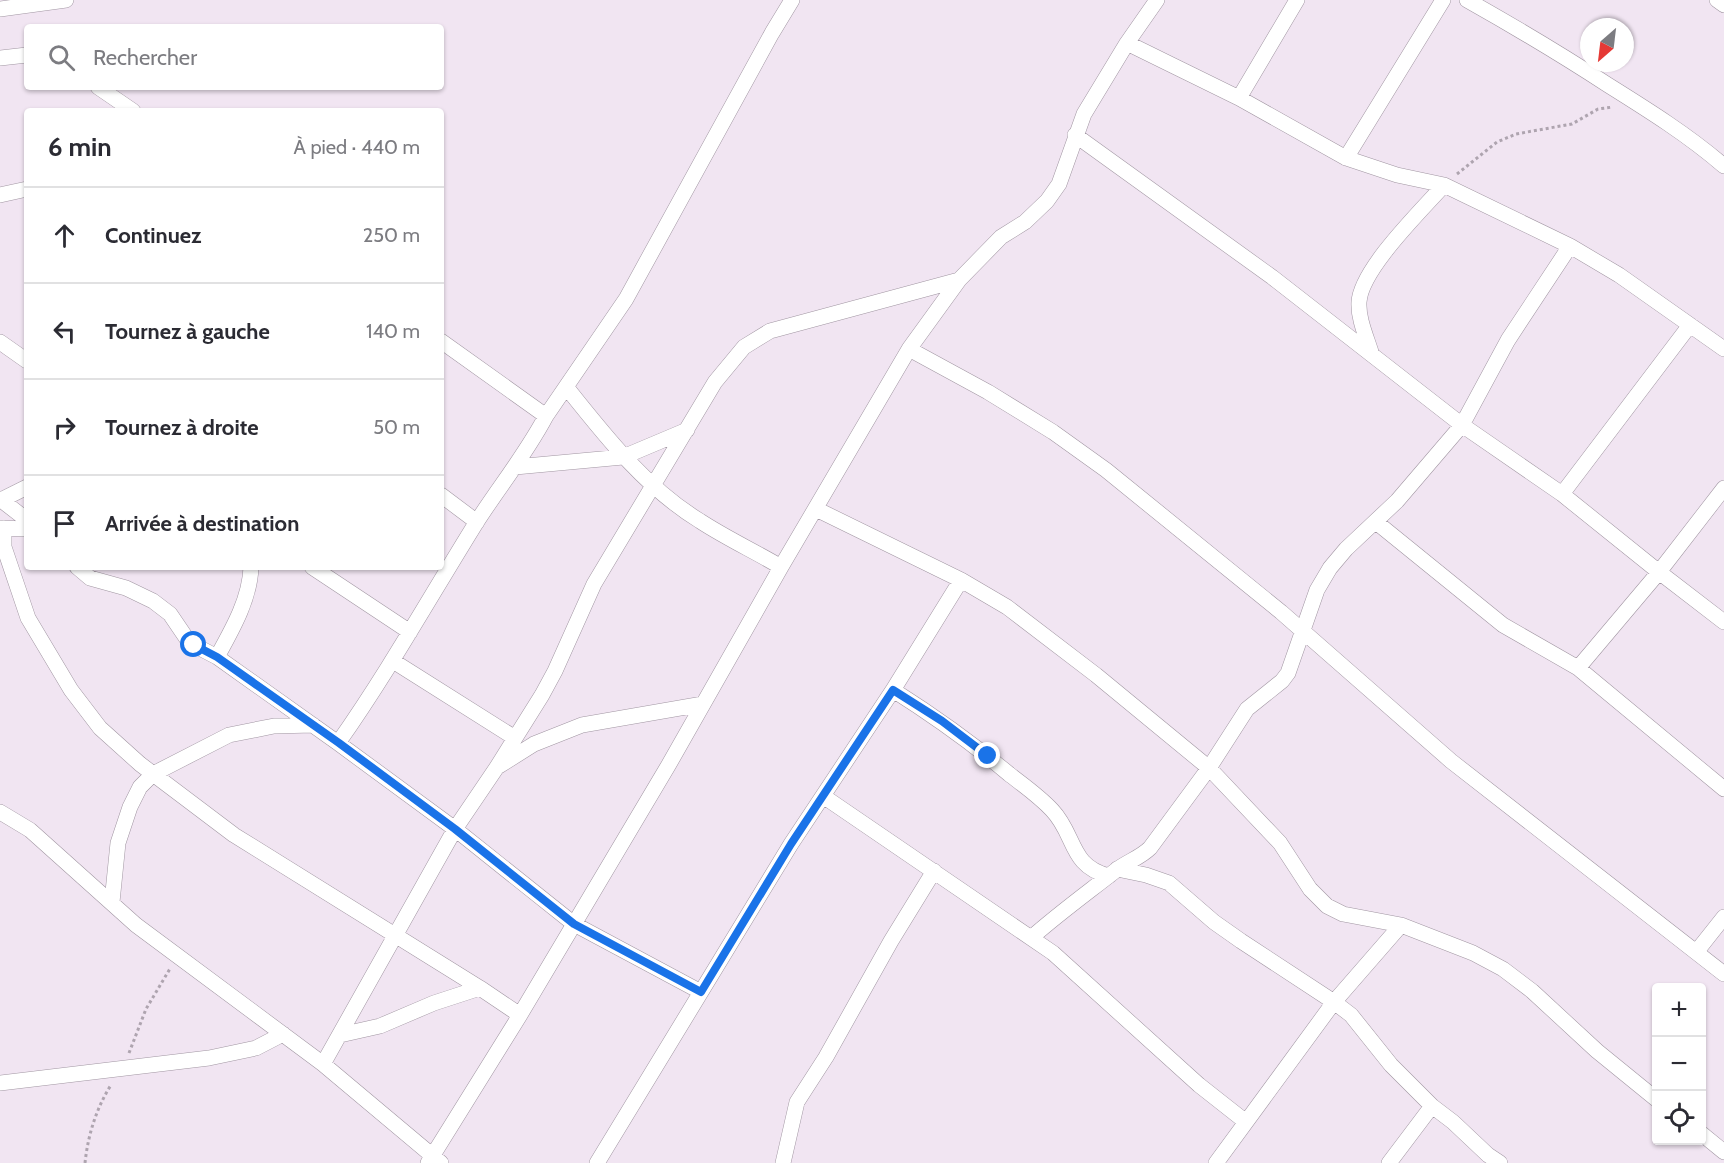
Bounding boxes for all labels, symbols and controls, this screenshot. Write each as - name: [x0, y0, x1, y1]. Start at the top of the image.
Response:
- north arrow: [1580, 18, 1634, 72]
- search box: [24, 24, 444, 90]
- icon: search: [45, 41, 78, 74]
- text: Rechercher: [93, 44, 197, 71]
- text: 6 min: [48, 131, 112, 163]
- text: À pied · 440 m: [294, 135, 420, 159]
- icon: ahead: [48, 219, 81, 252]
- text: Continuez: [105, 222, 202, 249]
- text: 250 m: [363, 223, 420, 247]
- icon: left: [48, 315, 81, 348]
- text: Tournez à gauche: [105, 318, 270, 345]
- text: 140 m: [366, 319, 420, 343]
- icon: right: [48, 411, 81, 444]
- text: Tournez à droite: [105, 414, 259, 441]
- text: 50 m: [373, 415, 420, 439]
- icon: arrive: [48, 507, 81, 540]
- text: Arrivée à destination: [105, 510, 299, 537]
- route start: [180, 631, 206, 657]
- route end: [974, 742, 1000, 768]
- map controls: [1652, 983, 1706, 1145]
- button: +: [1652, 983, 1706, 1037]
- button: −: [1652, 1037, 1706, 1091]
- button: locate: [1652, 1091, 1706, 1145]

